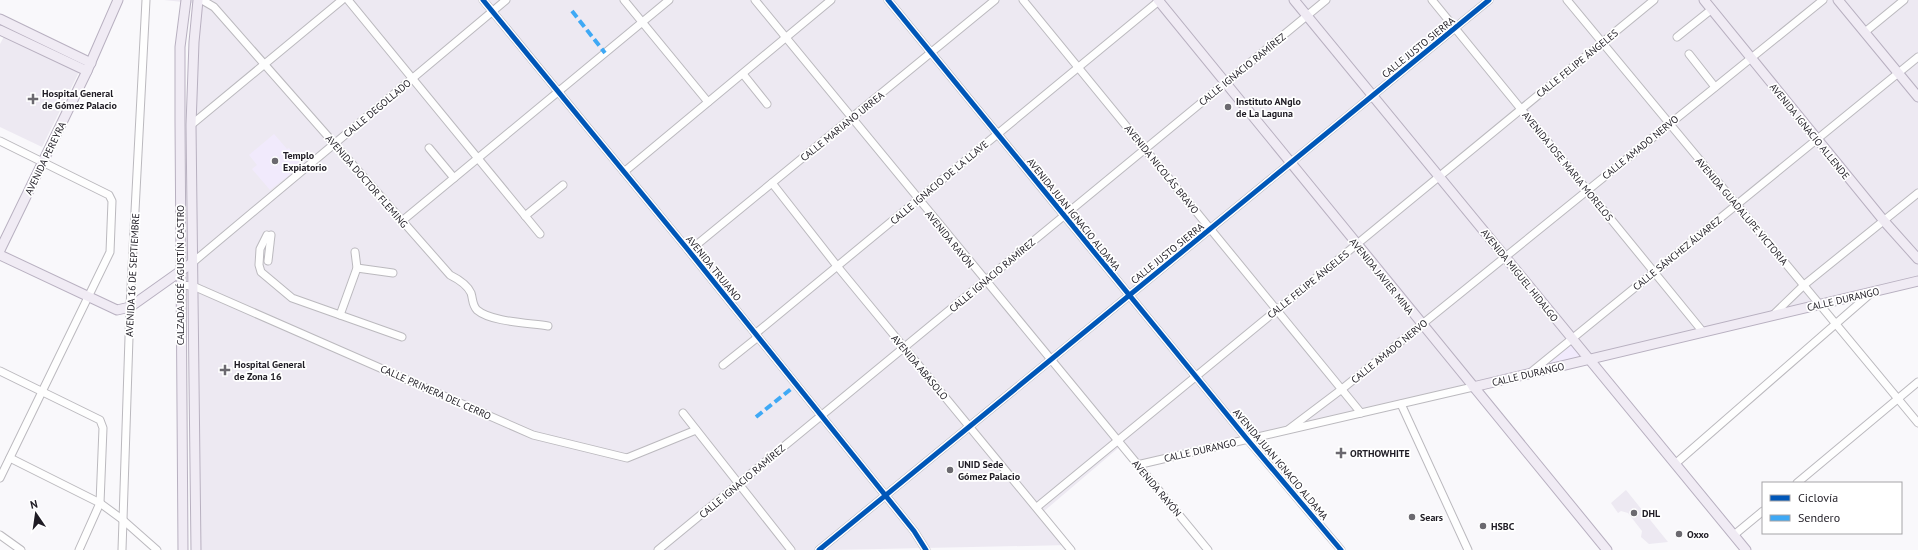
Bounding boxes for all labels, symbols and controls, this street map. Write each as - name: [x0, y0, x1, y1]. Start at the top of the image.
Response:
- street label: CALLE JUSTO SIERRA: [1379, 14, 1458, 81]
- street label: CALLE FELIPE ÁNGELES: [1534, 26, 1621, 100]
- street label: CALLE IGNACIO RAMÍREZ: [1196, 30, 1289, 109]
- street label: CALLE DEGOLLADO: [341, 76, 414, 140]
- street label: AVENIDA IGNACIO ALLENDE: [1767, 81, 1852, 182]
- place label: Hospital General de Gómez Palacio: [42, 87, 118, 112]
- street label: CALLE MARIANO URREA: [798, 89, 887, 164]
- marker: Hospital General de Gómez Palacio: [27, 93, 39, 105]
- place label: Instituto ANglo de La Laguna: [1236, 95, 1301, 120]
- marker: Instituto ANglo de La Laguna: [1223, 102, 1233, 112]
- street label: AVENIDA JOSE MARIA MORELOS: [1519, 109, 1616, 224]
- street label: CALLE AMADO NERVO: [1599, 112, 1681, 182]
- street label: AVENIDA PEREYRA: [22, 119, 69, 197]
- street label: AVENIDA NICOLÁS BRAVO: [1122, 122, 1202, 217]
- street label: AVENIDA DOCTOR FLEMING: [323, 132, 411, 231]
- street label: CALLE IGNACIO DE LA LLAVE: [888, 138, 991, 227]
- place label: Templo Expiatorio: [283, 149, 328, 174]
- street label: AVENIDA JUAN IGNACIO ALDAMA: [1024, 155, 1123, 273]
- street label: AVENIDA GUADALUPE VICTORIA: [1693, 155, 1791, 268]
- marker: Templo Expiatorio: [270, 156, 280, 166]
- street label: CALZADA JOSÉ AGUSTÍN CASTRO: [174, 205, 187, 345]
- street label: AVENIDA RAYÓN: [923, 208, 977, 271]
- street label: AVENIDA 16 DE SEPTIEMBRE: [123, 213, 142, 337]
- street label: CALLE SÁNCHEZ ÁLVAREZ: [1630, 213, 1725, 293]
- street label: CALLE JUSTO SIERRA: [1128, 220, 1207, 287]
- street label: AVENIDA MIGUEL HIDALGO: [1478, 226, 1561, 325]
- street label: AVENIDA TRUJANO: [683, 233, 744, 304]
- street label: CALLE IGNACIO RAMÍREZ: [947, 235, 1038, 315]
- street label: AVENIDA JAVIER MINA: [1347, 235, 1417, 317]
- street label: CALLE FELIPE ÁNGELES: [1265, 247, 1352, 321]
- street label: CALLE DURANGO: [1806, 285, 1881, 314]
- street label: CALLE AMADO NERVO: [1348, 316, 1430, 386]
- street label: AVENIDA ABASOLO: [889, 332, 951, 403]
- place label: Hospital General de Zona 16: [234, 358, 305, 383]
- street label: CALLE DURANGO: [1491, 360, 1566, 389]
- street label: CALLE PRIMERA DEL CERRO: [378, 362, 493, 423]
- marker: Hospital General de Zona 16: [219, 364, 231, 376]
- street label: AVENIDA JUAN IGNACIO ALDAMA: [1230, 406, 1331, 523]
- street label: CALLE DURANGO: [1163, 436, 1238, 465]
- street label: CALLE IGNACIO RAMÍREZ: [697, 441, 788, 521]
- marker: ORTHOWHITE: [1335, 447, 1347, 459]
- place label: ORTHOWHITE: [1350, 447, 1410, 460]
- street label: AVENIDA RAYÓN: [1129, 457, 1184, 519]
- place label: UNID Sede Gómez Palacio: [958, 458, 1021, 483]
- marker: UNID Sede Gómez Palacio: [945, 465, 955, 475]
- legend: [1762, 482, 1902, 534]
- text: Ciclovía: [1798, 490, 1838, 505]
- north arrow: [16, 494, 56, 534]
- text: N: [29, 497, 39, 512]
- place label: DHL: [1642, 507, 1661, 520]
- marker: DHL: [1629, 508, 1639, 518]
- text: Sendero: [1798, 510, 1840, 525]
- place label: Sears: [1420, 511, 1443, 524]
- marker: Sears: [1407, 512, 1417, 522]
- place label: HSBC: [1491, 520, 1515, 533]
- marker: HSBC: [1478, 521, 1488, 531]
- place label: Oxxo: [1687, 528, 1710, 541]
- marker: Oxxo: [1674, 529, 1684, 539]

